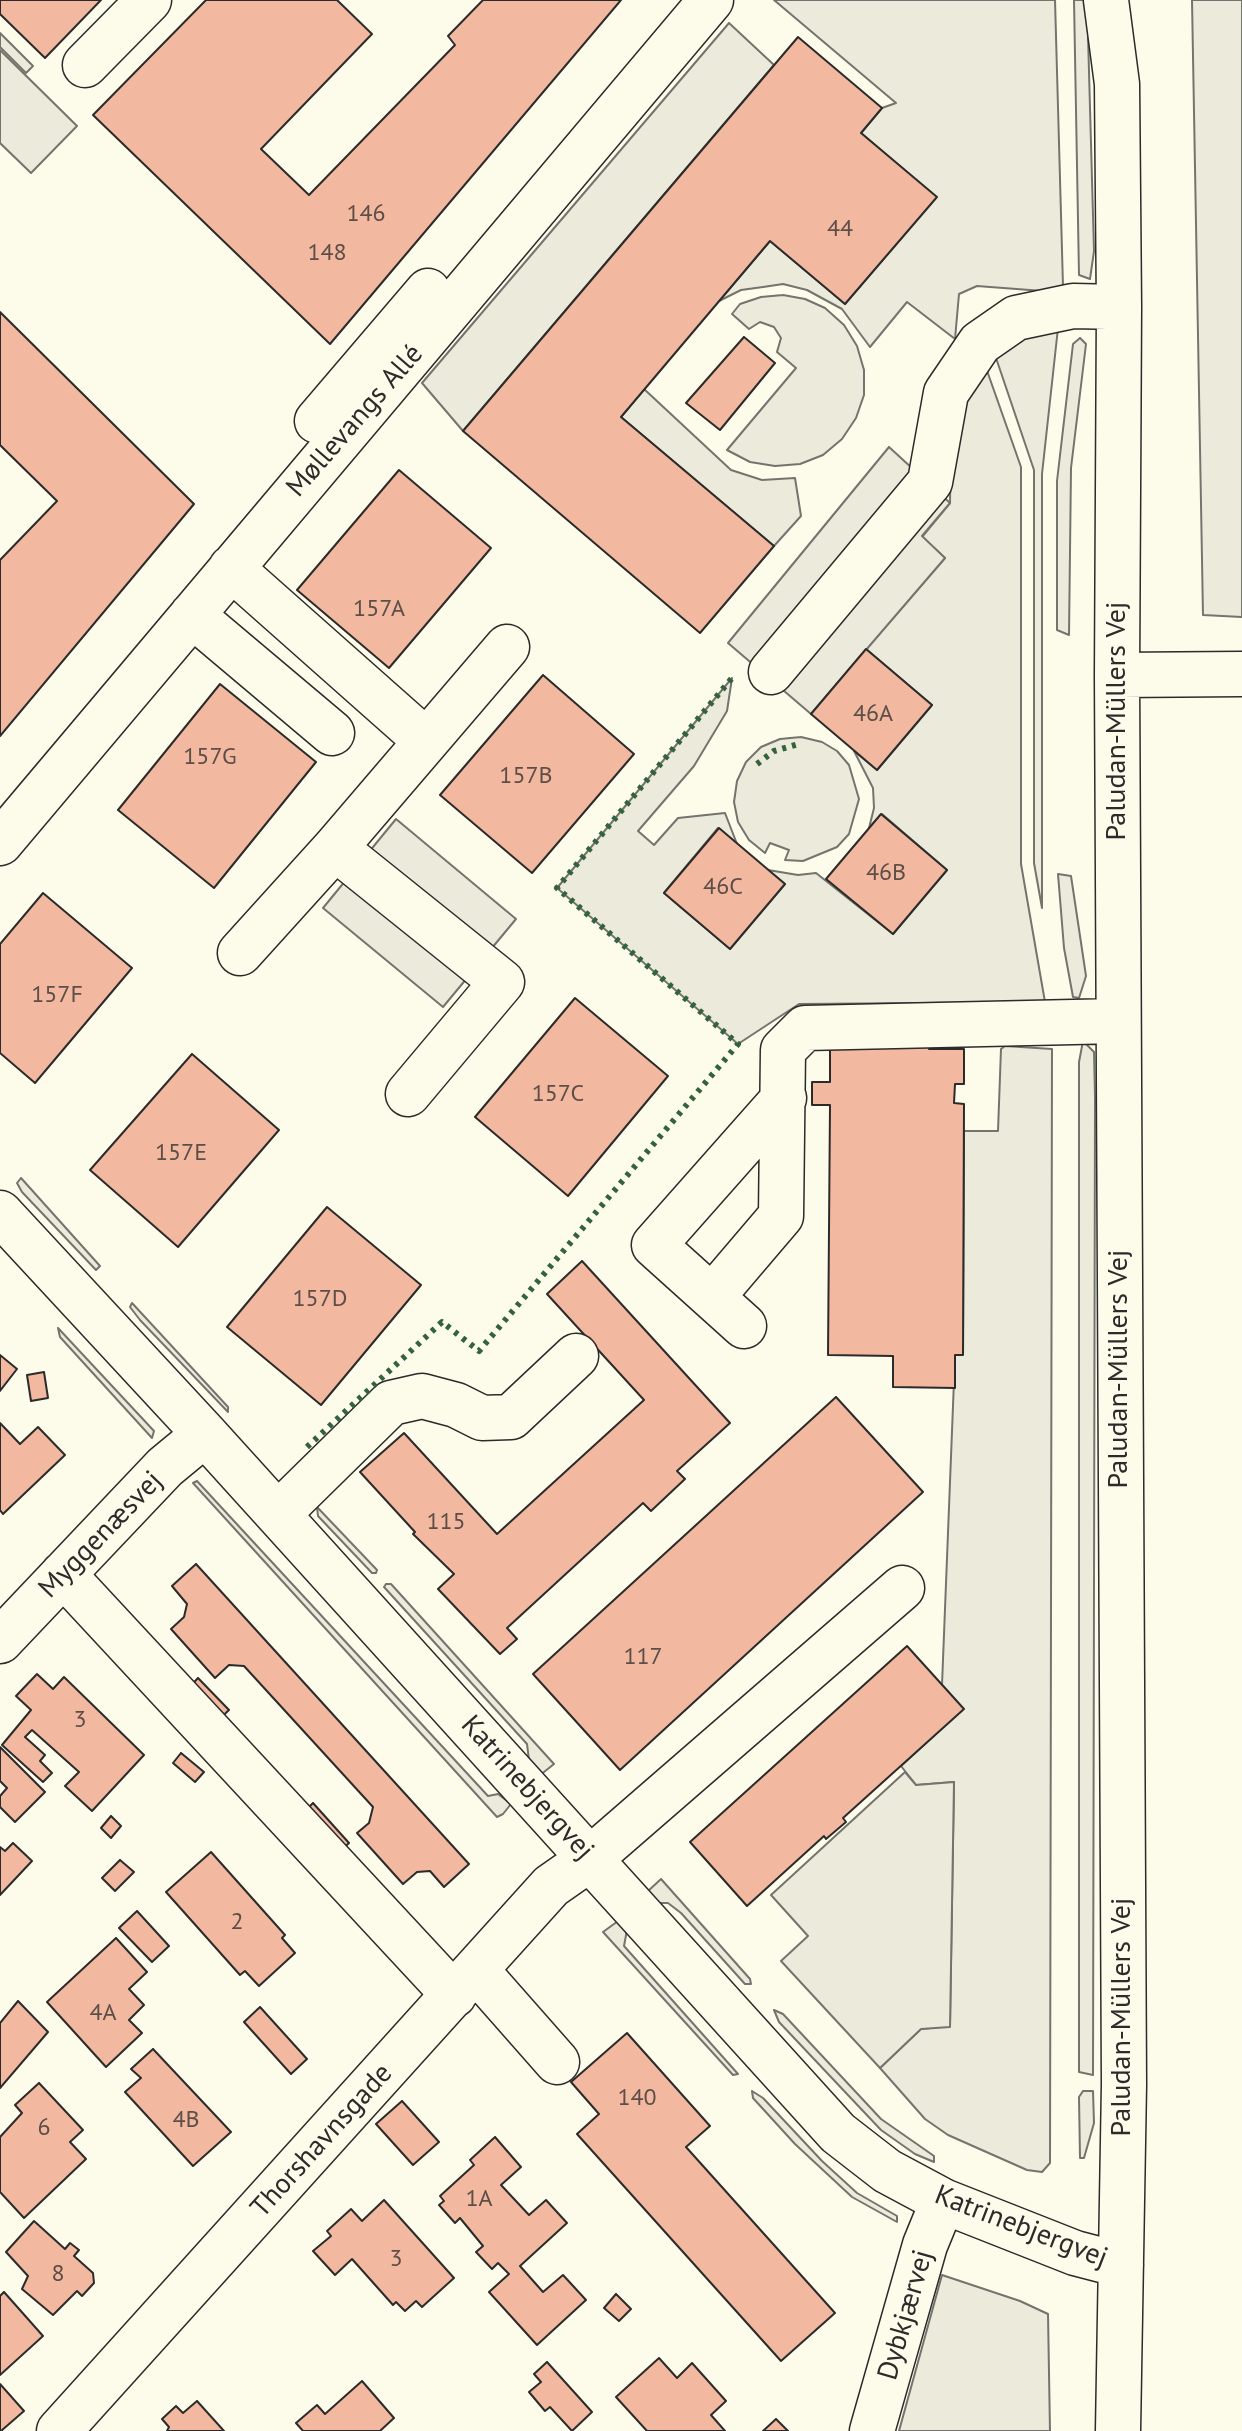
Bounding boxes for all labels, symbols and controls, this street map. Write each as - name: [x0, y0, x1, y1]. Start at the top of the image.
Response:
- house number: 146: [346, 200, 386, 228]
- house number: 44: [827, 215, 853, 243]
- house number: 148: [307, 239, 347, 267]
- street label: Møllevangs Allé: [280, 338, 430, 504]
- house number: 157A: [353, 595, 405, 623]
- street label: Paludan-Müllers Vej: [1100, 602, 1134, 840]
- house number: 46A: [853, 700, 893, 728]
- house number: 157G: [183, 743, 237, 771]
- house number: 157B: [499, 762, 553, 790]
- house number: 46B: [866, 859, 906, 887]
- house number: 46C: [703, 873, 743, 901]
- house number: 157F: [31, 981, 83, 1009]
- house number: 157C: [532, 1080, 584, 1108]
- house number: 157E: [155, 1139, 207, 1167]
- street label: Paludan-Müllers Vej: [1102, 1250, 1136, 1488]
- house number: 157D: [293, 1285, 347, 1313]
- street label: Myggenæsvej: [32, 1465, 170, 1605]
- house number: 115: [426, 1508, 466, 1536]
- house number: 117: [623, 1643, 663, 1671]
- house number: 3: [73, 1706, 87, 1734]
- street label: Katrinebjergvej: [453, 1709, 601, 1867]
- street label: Paludan-Müllers Vej: [1105, 1898, 1139, 2136]
- house number: 2: [230, 1908, 244, 1936]
- house number: 4A: [89, 1999, 117, 2027]
- street label: Thorshavnsgade: [244, 2057, 400, 2225]
- house number: 140: [617, 2084, 657, 2112]
- house number: 4B: [172, 2106, 200, 2134]
- house number: 6: [37, 2114, 51, 2142]
- street label: Katrinebjergvej: [930, 2179, 1112, 2275]
- house number: 1A: [465, 2185, 493, 2213]
- house number: 3: [389, 2245, 403, 2273]
- street label: Dybkjærvej: [871, 2246, 941, 2384]
- house number: 8: [51, 2260, 65, 2288]

